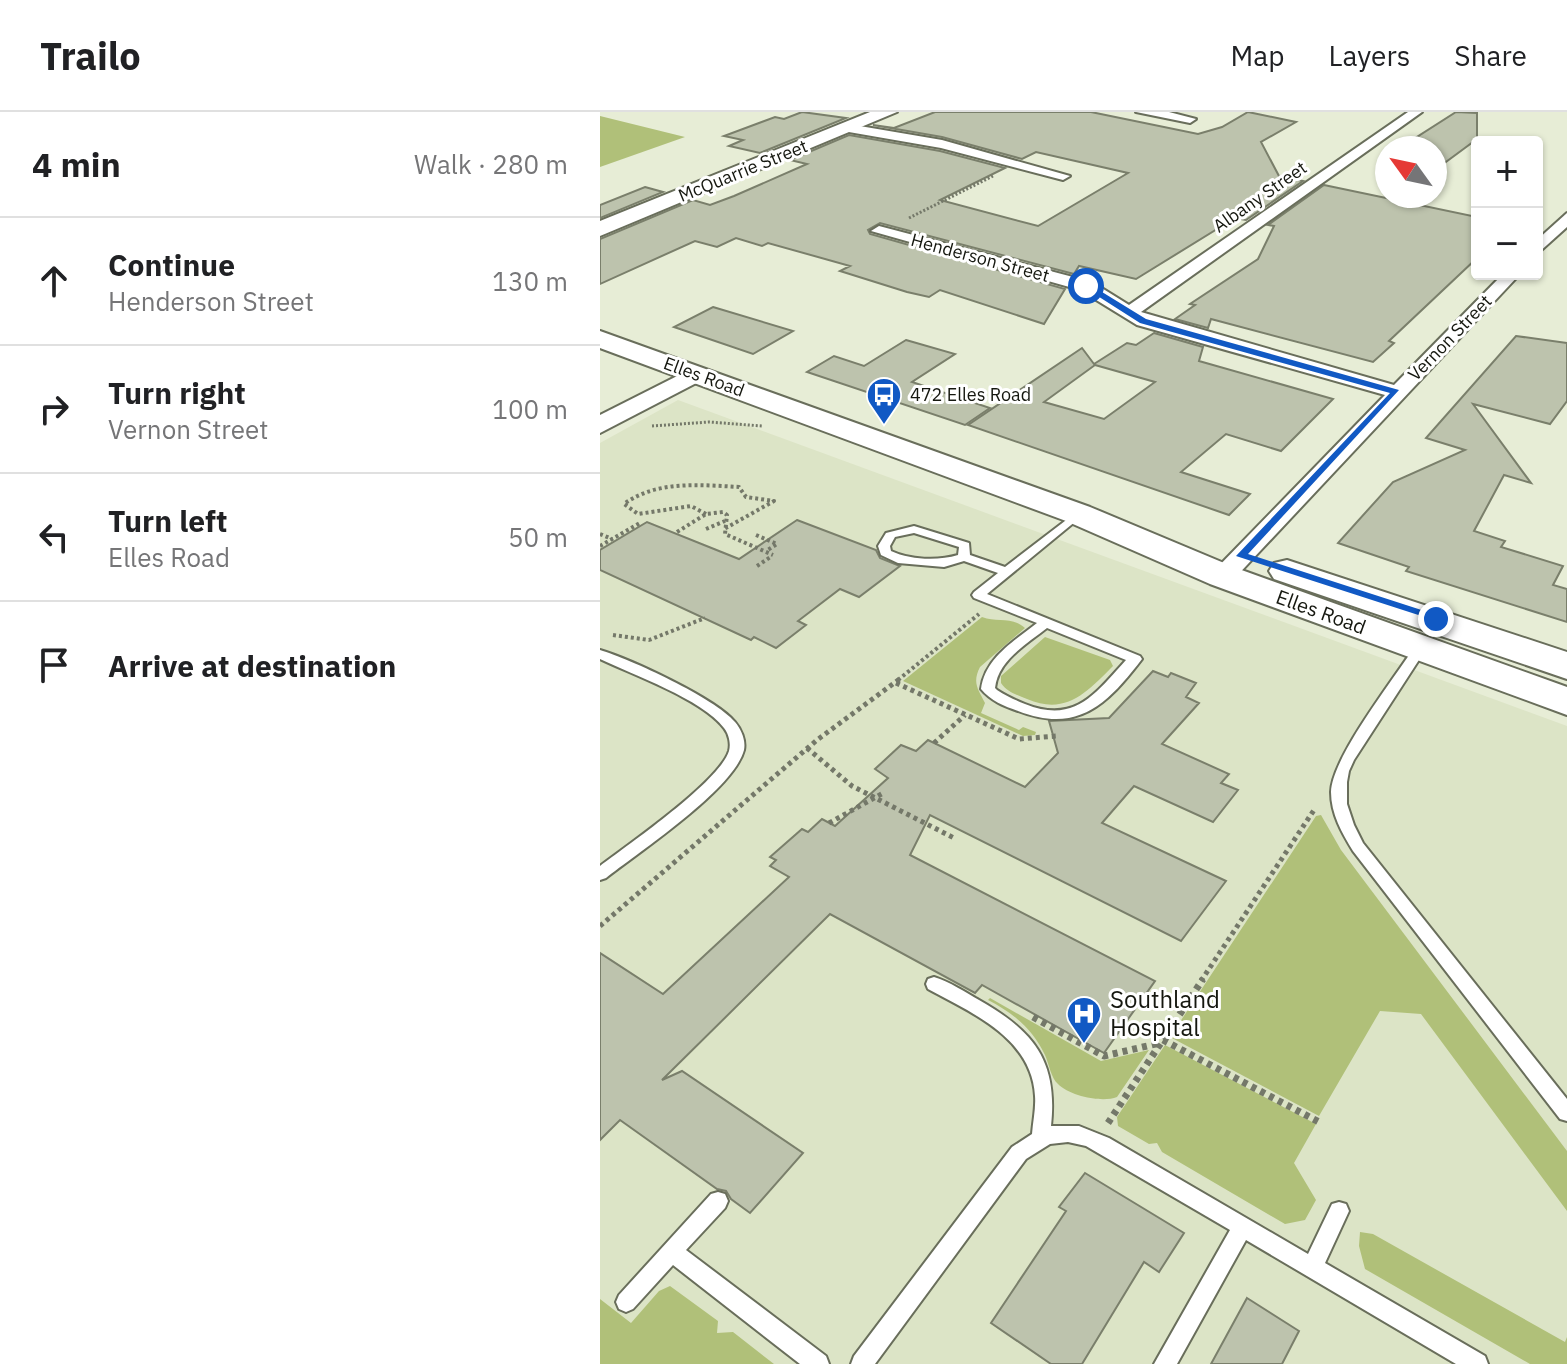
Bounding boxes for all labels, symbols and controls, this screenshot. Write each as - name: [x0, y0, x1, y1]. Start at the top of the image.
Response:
- text: Trailo: [40, 31, 141, 80]
- text: Map: [1230, 37, 1284, 74]
- text: Layers: [1328, 37, 1410, 74]
- text: Share: [1454, 37, 1527, 74]
- street label: McQuarrie Street: [675, 134, 811, 207]
- north arrow: [1375, 136, 1447, 208]
- map controls: [1471, 136, 1543, 280]
- button: +: [1471, 136, 1543, 208]
- text: 4 min: [32, 142, 121, 186]
- text: Walk · 280 m: [414, 147, 568, 181]
- street label: Albany Street: [1208, 156, 1311, 237]
- button: −: [1471, 208, 1543, 280]
- street label: Henderson Street: [908, 228, 1052, 287]
- text: Continue: [108, 245, 235, 284]
- icon: ahead: [32, 259, 76, 303]
- text: 130 m: [492, 264, 568, 298]
- route start: [1068, 268, 1104, 304]
- text: Henderson Street: [108, 284, 314, 318]
- street label: Vernon Street: [1403, 290, 1496, 386]
- street label: Elles Road: [661, 351, 748, 402]
- text: Turn right: [108, 373, 246, 412]
- bus stop icon: 472 Elles Road: [865, 376, 903, 426]
- place label: 472 Elles Road: [910, 383, 1031, 406]
- icon: right: [32, 387, 76, 431]
- text: 100 m: [492, 392, 568, 426]
- text: Vernon Street: [108, 412, 268, 446]
- text: Turn left: [108, 501, 227, 540]
- icon: left: [32, 515, 76, 559]
- text: 50 m: [508, 520, 568, 554]
- text: Elles Road: [108, 540, 230, 574]
- street label: Elles Road: [1272, 583, 1370, 640]
- route end: [1418, 601, 1454, 637]
- icon: arrive: [32, 643, 76, 687]
- text: Arrive at destination: [108, 646, 396, 685]
- place label: Southland Hospital: [1110, 983, 1220, 1043]
- hospital icon: Southland Hospital: [1065, 995, 1103, 1045]

